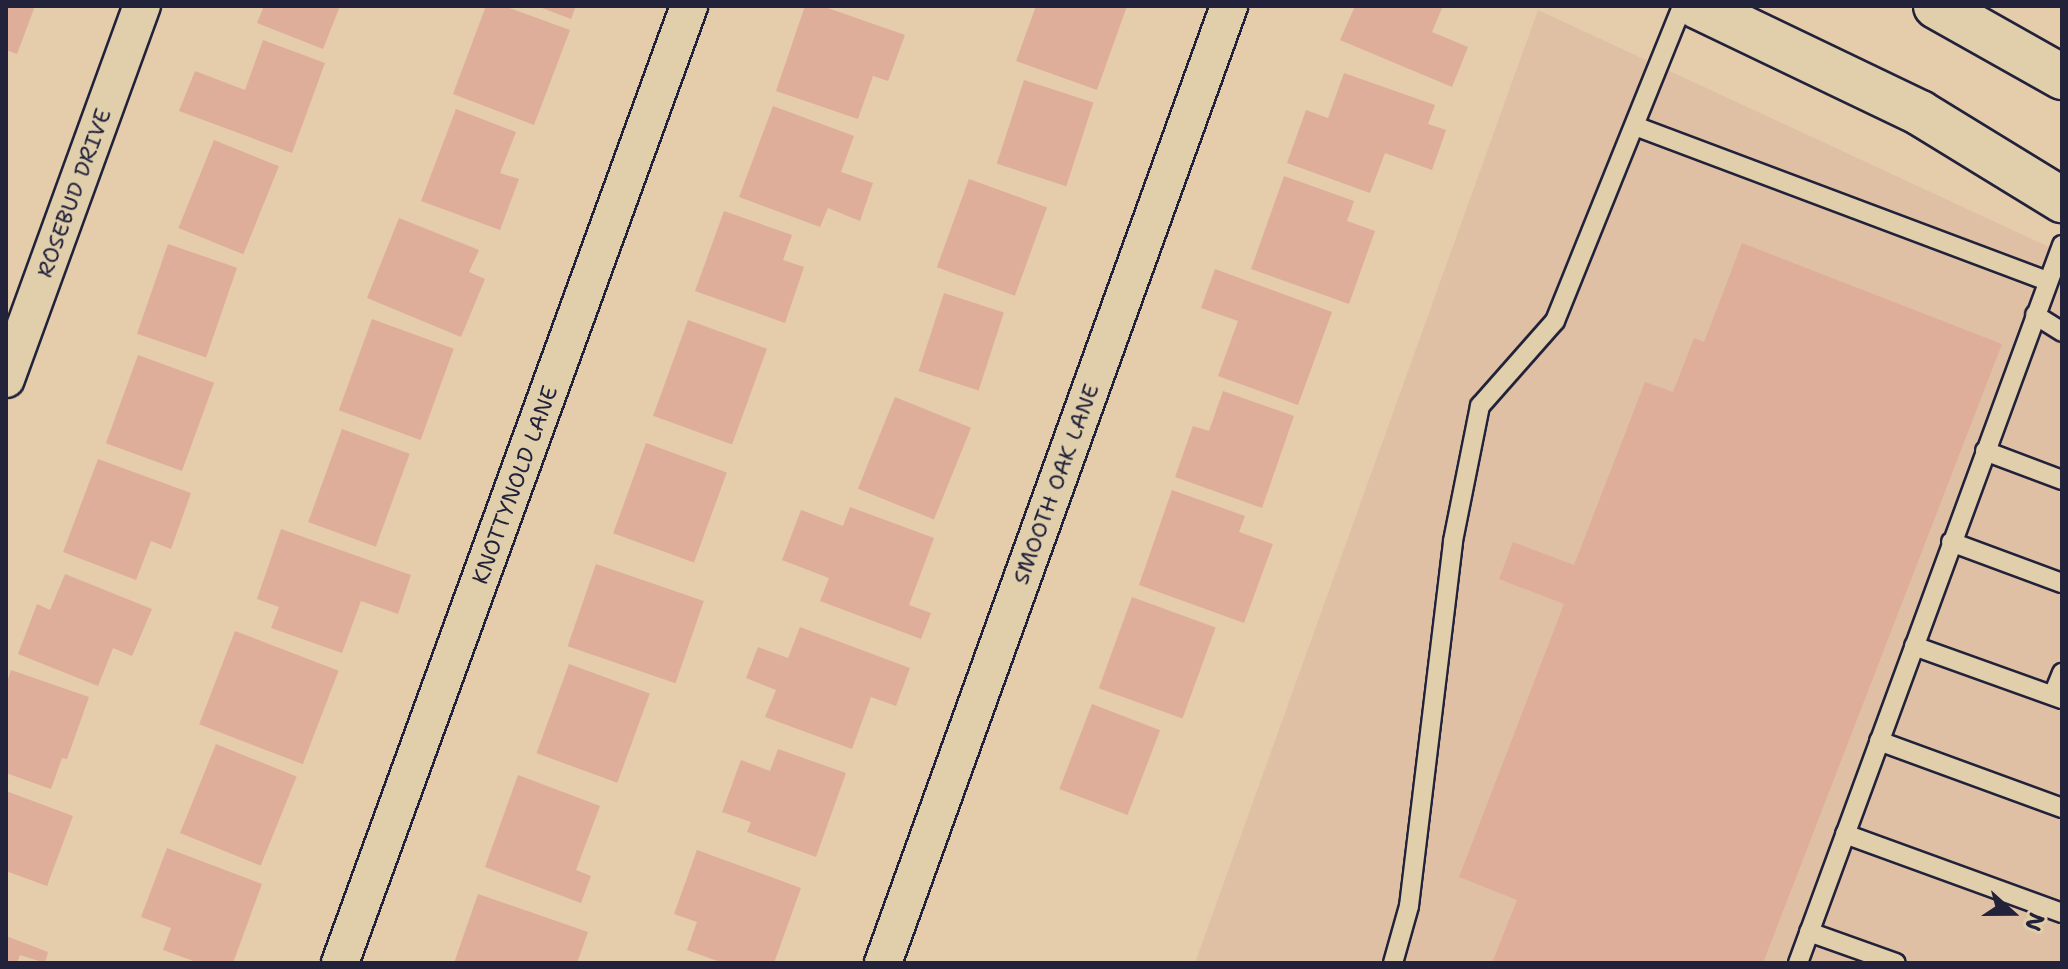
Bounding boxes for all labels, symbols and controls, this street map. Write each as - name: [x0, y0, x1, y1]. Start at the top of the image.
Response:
- street label: ROSEBUD DRIVE: [31, 105, 117, 281]
- street label: SMOOTH OAK LANE: [1007, 380, 1105, 588]
- street label: KNOTTYNOLD LANE: [467, 382, 563, 588]
- north arrow: [1972, 873, 2052, 953]
- text: N: [2018, 908, 2052, 935]

